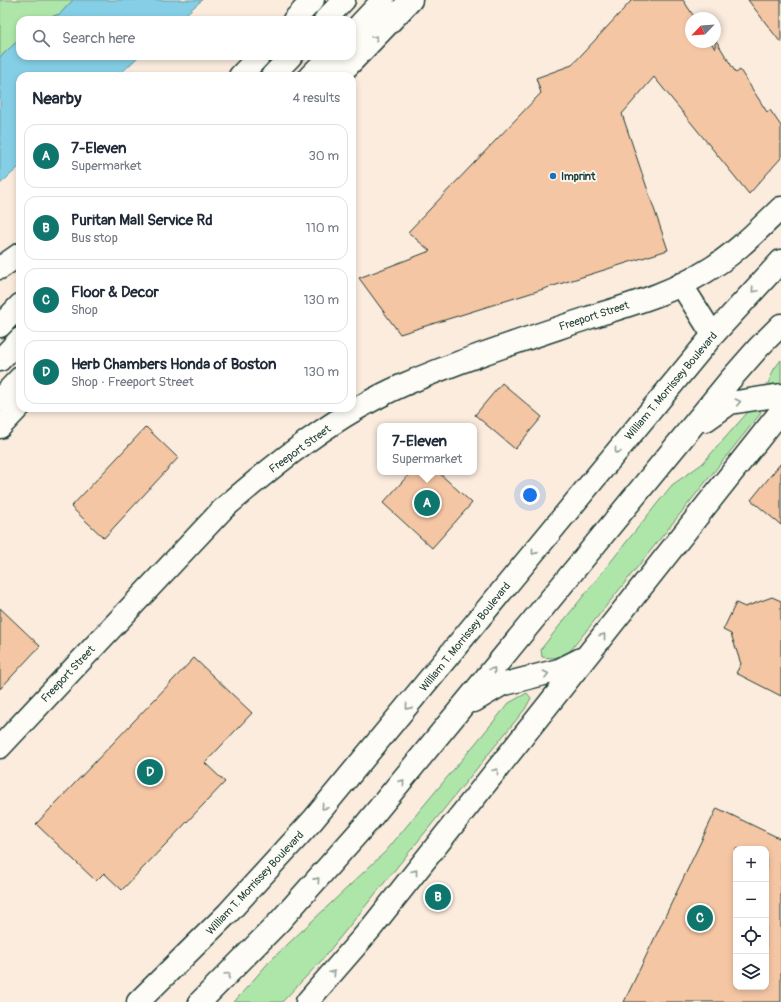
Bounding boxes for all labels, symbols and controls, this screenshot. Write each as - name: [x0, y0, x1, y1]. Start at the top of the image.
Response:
- north arrow: [685, 12, 721, 48]
- search box: [16, 16, 356, 60]
- icon: search: [30, 27, 52, 49]
- text: Search here: [62, 29, 135, 48]
- one-way arrow: [370, 35, 377, 43]
- text: Nearby: [32, 88, 81, 109]
- text: 4 results: [293, 90, 340, 106]
- text: 7-Eleven: [71, 139, 126, 158]
- text: A: [42, 148, 50, 164]
- text: 30 m: [309, 148, 339, 164]
- text: Supermarket: [71, 158, 142, 174]
- place label: Imprint: [561, 170, 596, 183]
- marker: Imprint: [548, 171, 558, 181]
- text: Puritan Mall Service Rd: [71, 211, 213, 230]
- text: B: [42, 220, 50, 236]
- text: 110 m: [306, 220, 339, 236]
- text: Bus stop: [71, 230, 118, 246]
- text: Floor & Decor: [71, 283, 159, 302]
- one-way arrow: [752, 285, 759, 292]
- text: C: [42, 292, 50, 308]
- text: 130 m: [303, 292, 339, 308]
- street label: Freeport Street: [557, 298, 631, 333]
- text: Shop: [71, 302, 98, 318]
- street label: William T. Morrissey Boulevard: [622, 329, 720, 443]
- text: Herb Chambers Honda of Boston: [71, 355, 277, 374]
- text: D: [42, 364, 50, 380]
- text: 130 m: [303, 364, 339, 380]
- text: Shop · Freeport Street: [71, 374, 194, 390]
- one-way arrow: [735, 398, 741, 406]
- street label: Freeport Street: [267, 422, 334, 476]
- popup: [377, 423, 477, 475]
- text: 7-Eleven: [392, 432, 447, 451]
- one-way arrow: [614, 447, 621, 454]
- text: Supermarket: [392, 451, 462, 467]
- your location: [520, 485, 540, 505]
- pin: A: [414, 488, 440, 518]
- one-way arrow: [532, 547, 539, 554]
- street label: William T. Morrissey Boulevard: [417, 580, 513, 694]
- one-way arrow: [598, 633, 605, 640]
- street label: Freeport Street: [38, 643, 98, 705]
- one-way arrow: [488, 667, 495, 675]
- one-way arrow: [542, 670, 549, 679]
- one-way arrow: [405, 702, 412, 709]
- pin: D: [137, 757, 163, 787]
- one-way arrow: [491, 768, 498, 775]
- one-way arrow: [397, 779, 404, 786]
- one-way arrow: [322, 802, 329, 809]
- street label: William T. Morrissey Boulevard: [204, 829, 306, 937]
- map controls: [733, 846, 769, 990]
- button: +: [733, 846, 769, 882]
- one-way arrow: [411, 870, 418, 877]
- one-way arrow: [312, 877, 320, 885]
- pin: B: [425, 882, 451, 912]
- button: −: [733, 882, 769, 918]
- pin: C: [687, 903, 713, 933]
- button: locate: [733, 918, 769, 954]
- button: layers: [733, 954, 769, 990]
- one-way arrow: [329, 971, 336, 978]
- one-way arrow: [223, 972, 231, 980]

